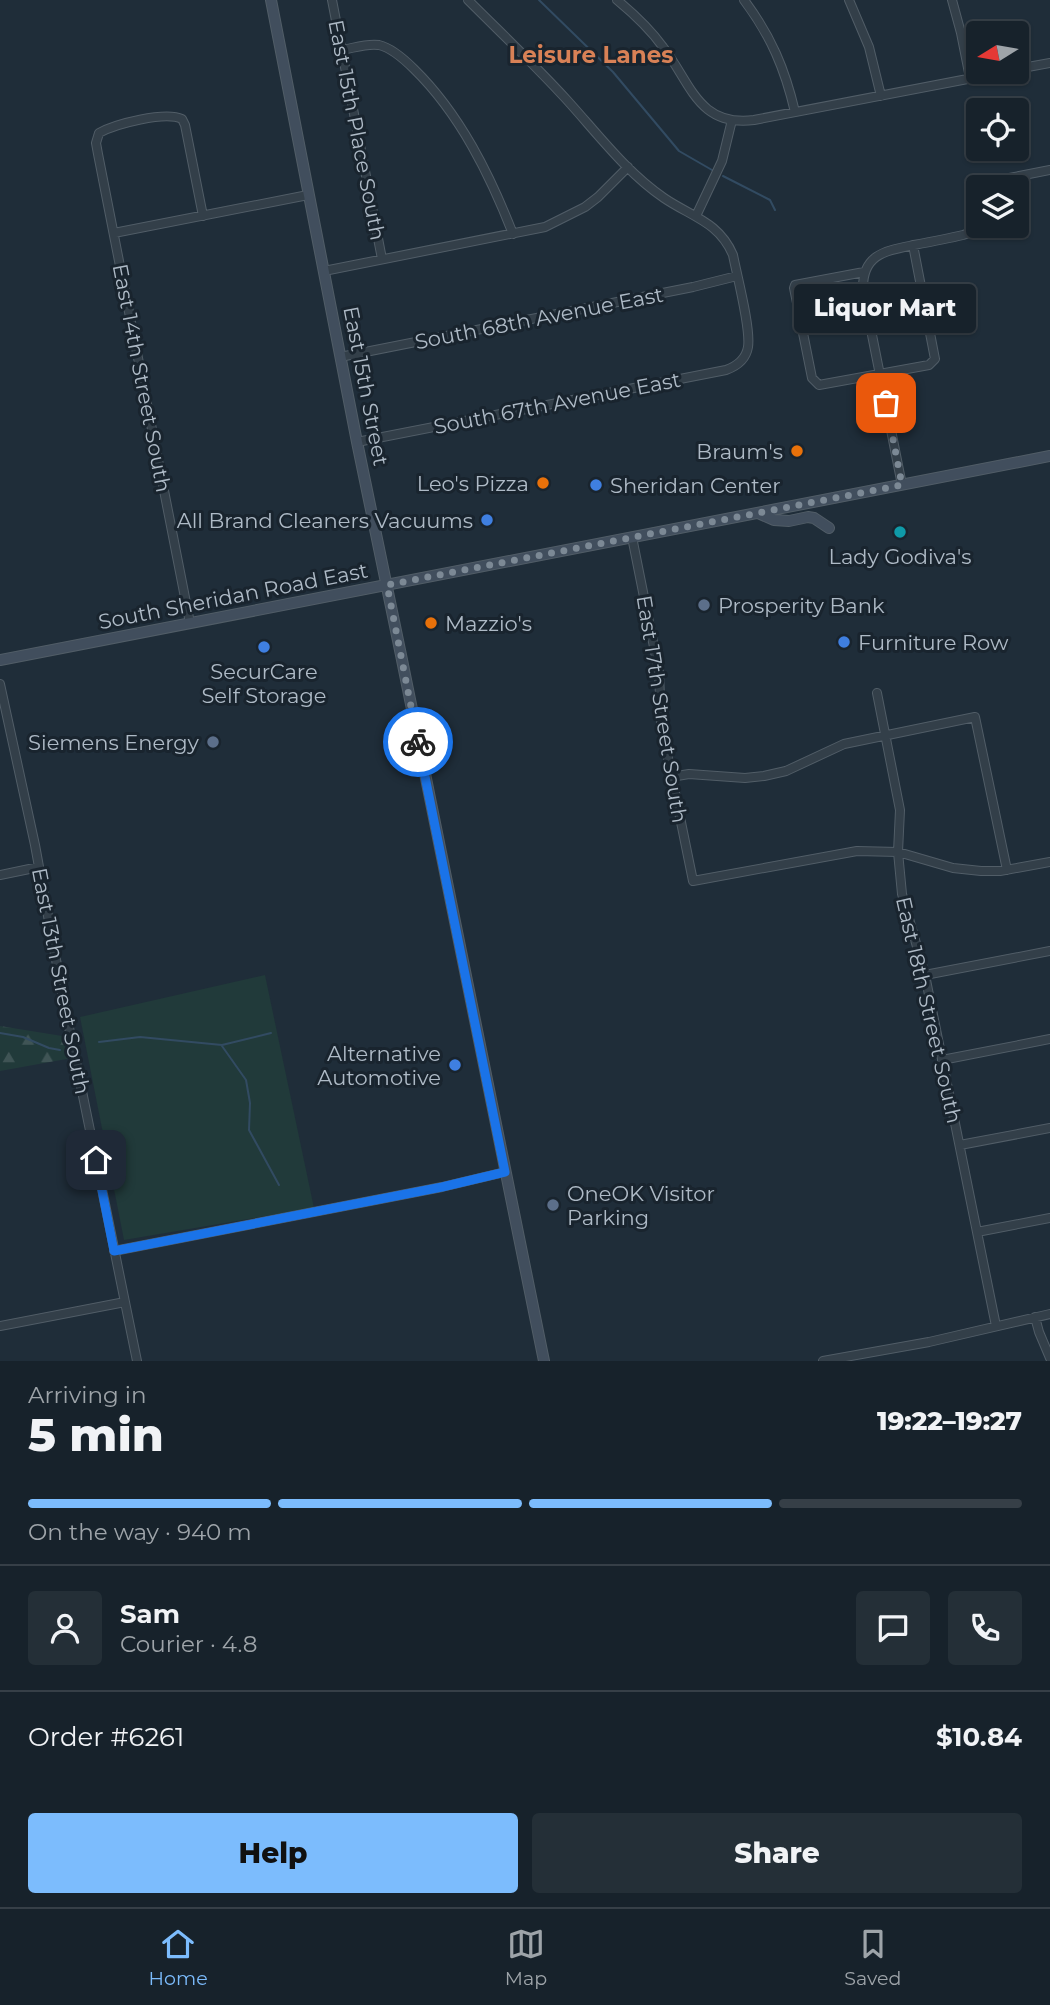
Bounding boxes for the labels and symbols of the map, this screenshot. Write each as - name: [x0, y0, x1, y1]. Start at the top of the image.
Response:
- street label: East 15th Place South: [323, 18, 391, 242]
- north arrow: [966, 21, 1029, 84]
- district label: Leisure Lanes: [509, 41, 673, 69]
- street label: East 14th Street South: [108, 262, 176, 494]
- street label: South 68th Avenue East: [413, 282, 665, 354]
- callout: Liquor Mart: [795, 284, 977, 333]
- street label: East 15th Street: [338, 304, 394, 468]
- street label: South 67th Avenue East: [431, 367, 683, 439]
- pin: [856, 373, 916, 433]
- place label: Braum's: [696, 439, 783, 464]
- marker: Braum's: [789, 443, 805, 459]
- place label: Leo's Pizza: [417, 471, 529, 496]
- place label: Sheridan Center: [610, 473, 781, 498]
- marker: Leo's Pizza: [535, 475, 551, 491]
- marker: Sheridan Center: [588, 477, 604, 493]
- place label: All Brand Cleaners Vacuums: [177, 508, 473, 533]
- marker: All Brand Cleaners Vacuums: [479, 512, 495, 528]
- marker: Lady Godiva's: [892, 524, 908, 540]
- place label: Lady Godiva's: [829, 544, 971, 569]
- street label: South Sheridan Road East: [96, 558, 370, 634]
- street label: East 17th Street South: [632, 593, 692, 825]
- place label: Prosperity Bank: [718, 593, 885, 618]
- marker: Prosperity Bank: [696, 597, 712, 613]
- place label: Mazzio's: [445, 611, 532, 636]
- marker: Mazzio's: [423, 615, 439, 631]
- place label: Furniture Row: [858, 630, 1009, 655]
- marker: Furniture Row: [836, 634, 852, 650]
- marker: SecurCare Self Storage: [256, 639, 272, 655]
- place label: SecurCare Self Storage: [201, 659, 327, 708]
- courier: [383, 707, 453, 777]
- place label: Siemens Energy: [28, 730, 200, 755]
- marker: Siemens Energy: [205, 734, 221, 750]
- street label: East 13th Street South: [27, 866, 95, 1096]
- street label: East 18th Street South: [891, 894, 967, 1126]
- place label: Alternative Automotive: [317, 1041, 441, 1090]
- marker: Alternative Automotive: [447, 1057, 463, 1073]
- pin: [66, 1130, 126, 1190]
- place label: OneOK Visitor Parking: [567, 1181, 715, 1230]
- marker: OneOK Visitor Parking: [545, 1197, 561, 1213]

